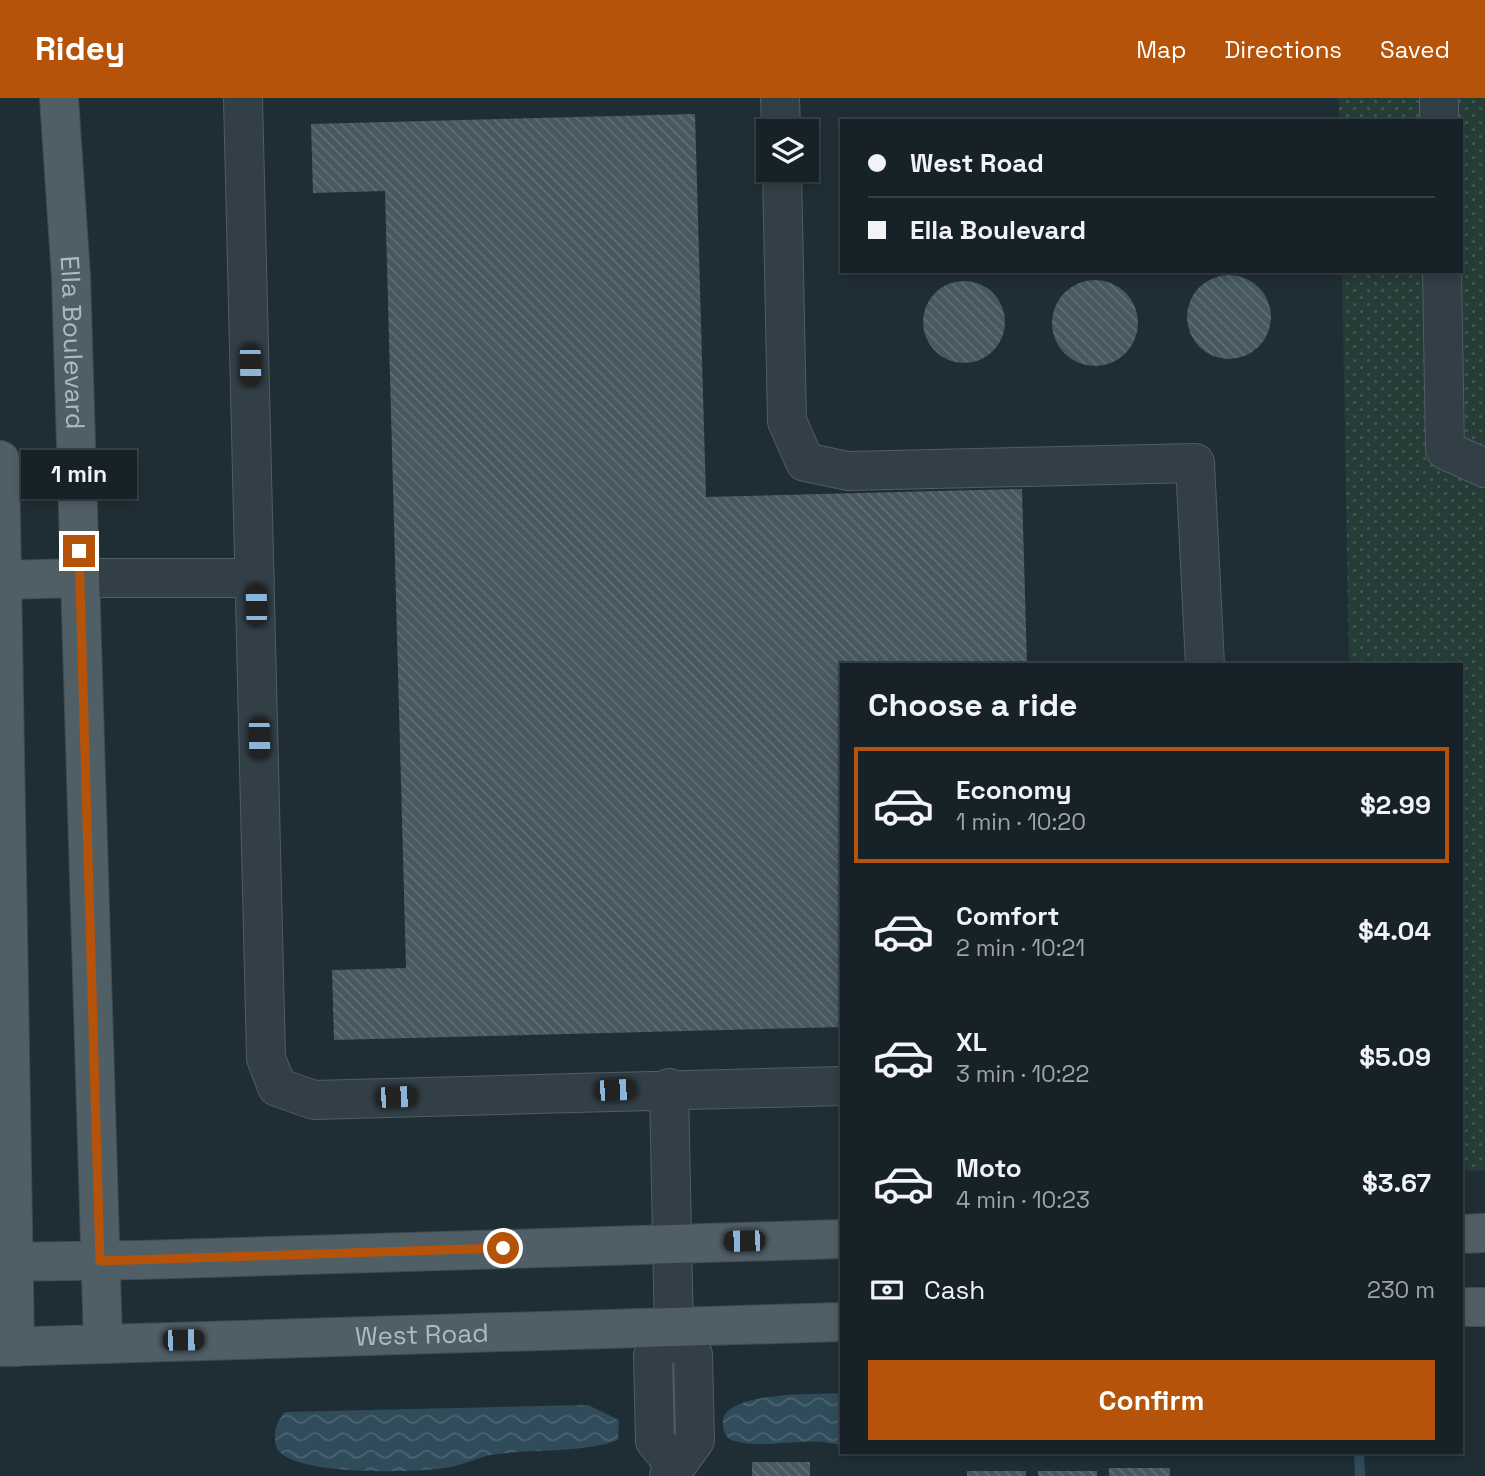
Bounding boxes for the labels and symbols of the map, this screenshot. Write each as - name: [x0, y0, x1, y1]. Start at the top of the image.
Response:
- street label: Ella Boulevard: [53, 254, 93, 430]
- car: [240, 344, 261, 386]
- callout: 1 min: [21, 449, 137, 498]
- route end: [63, 535, 95, 567]
- car: [246, 584, 267, 626]
- car: [249, 717, 270, 759]
- car: [594, 1079, 637, 1101]
- car: [375, 1086, 418, 1108]
- car: [723, 1230, 766, 1252]
- route start: [487, 1232, 519, 1264]
- street label: West Road: [354, 1315, 489, 1353]
- car: [162, 1329, 205, 1351]

